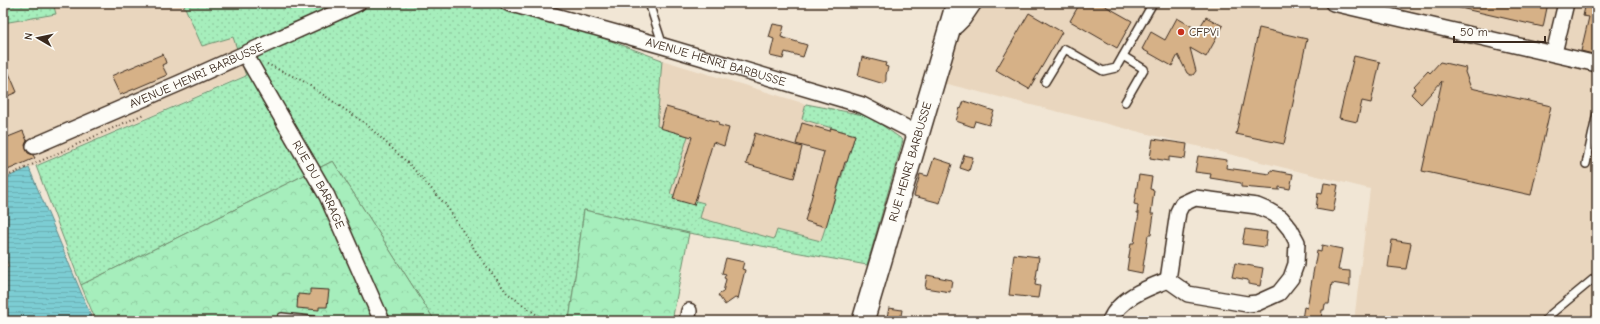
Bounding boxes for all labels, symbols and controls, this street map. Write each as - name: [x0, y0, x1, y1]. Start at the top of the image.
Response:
- north arrow: [18, 18, 58, 58]
- scale bar: [1454, 18, 1545, 44]
- place label: CFPVi: [1189, 25, 1219, 39]
- text: 50 m: [1460, 25, 1488, 39]
- marker: CFPVi: [1176, 27, 1186, 37]
- text: N: [22, 32, 36, 41]
- street label: AVENUE HENRI BARBUSSE: [644, 35, 787, 89]
- street label: AVENUE HENRI BARBUSSE: [127, 39, 265, 111]
- street label: RUE HENRI BARBUSSE: [886, 100, 934, 223]
- street label: RUE DU BARRAGE: [289, 138, 348, 231]

